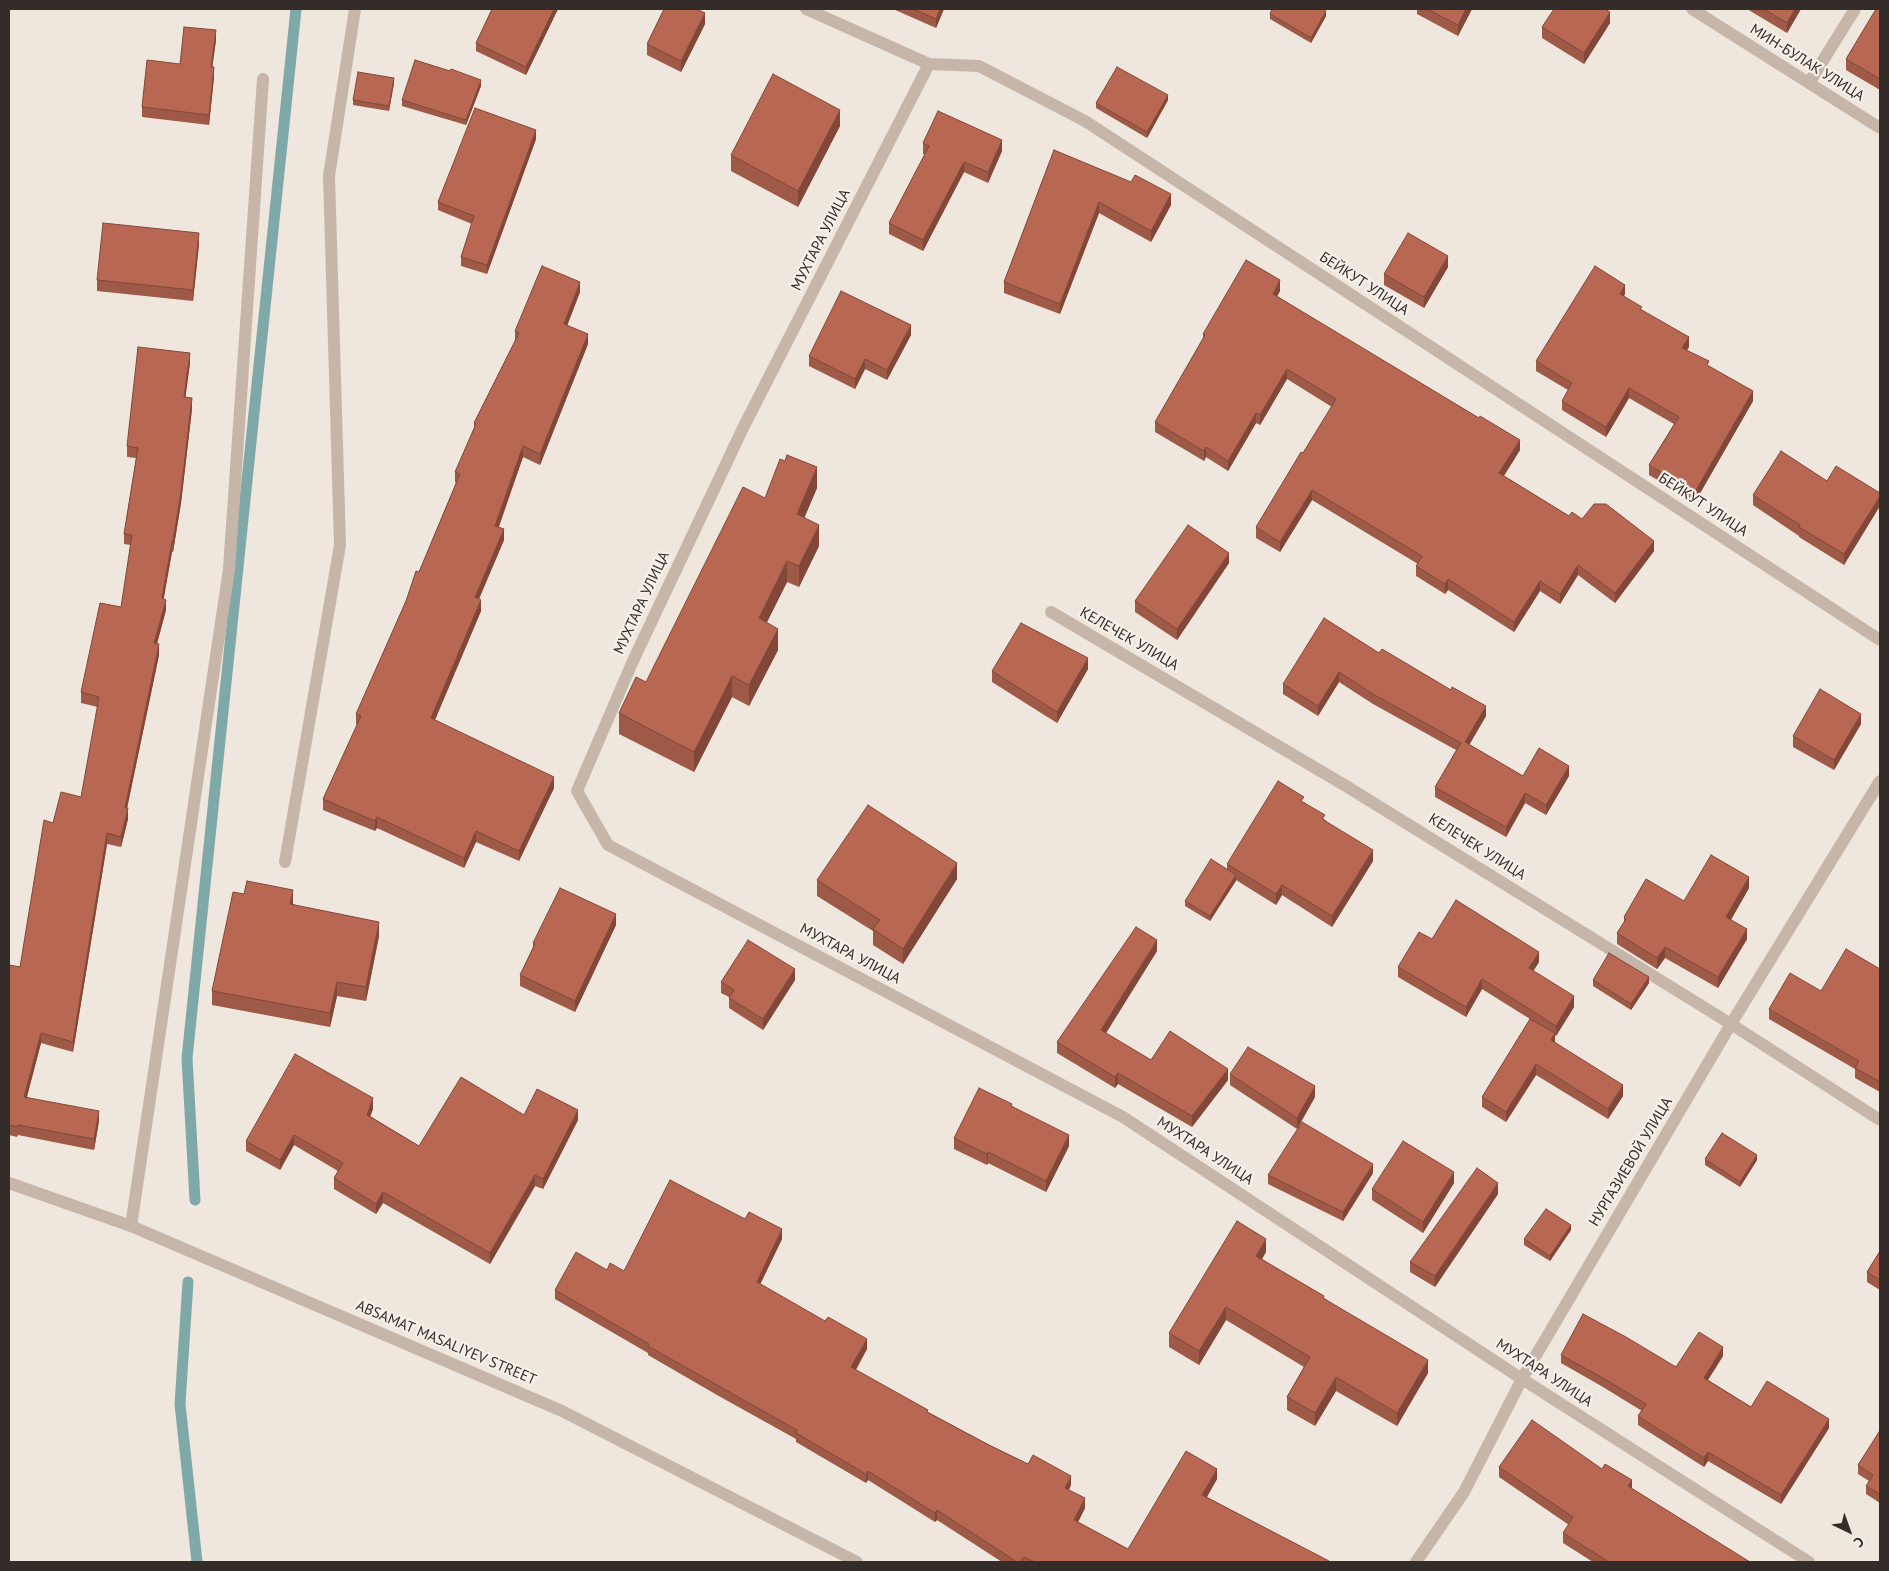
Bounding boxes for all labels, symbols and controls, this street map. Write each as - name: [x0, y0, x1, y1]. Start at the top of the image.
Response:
- street label: МИН-БУЛАК УЛИЦА: [1746, 21, 1868, 105]
- street label: МУХТАРА УЛИЦА: [788, 186, 854, 294]
- street label: БЕЙКУТ УЛИЦА: [1316, 248, 1412, 320]
- street label: БЕЙКУТ УЛИЦА: [1655, 469, 1751, 541]
- street label: МУХТАРА УЛИЦА: [610, 549, 674, 657]
- street label: КЕЛЕЧЕК УЛИЦА: [1076, 603, 1182, 675]
- street label: КЕЛЕЧЕК УЛИЦА: [1425, 810, 1529, 884]
- street label: МУХТАРА УЛИЦА: [797, 920, 903, 988]
- street label: НУРГАЗИЕВОЙ УЛИЦА: [1585, 1094, 1677, 1230]
- street label: МУХТАРА УЛИЦА: [1153, 1113, 1257, 1189]
- street label: ABSAMAT MASALIYEV STREET: [353, 1297, 539, 1389]
- street label: МУХТАРА УЛИЦА: [1492, 1335, 1596, 1411]
- north arrow: [1824, 1506, 1874, 1556]
- text: С: [1850, 1533, 1868, 1551]

